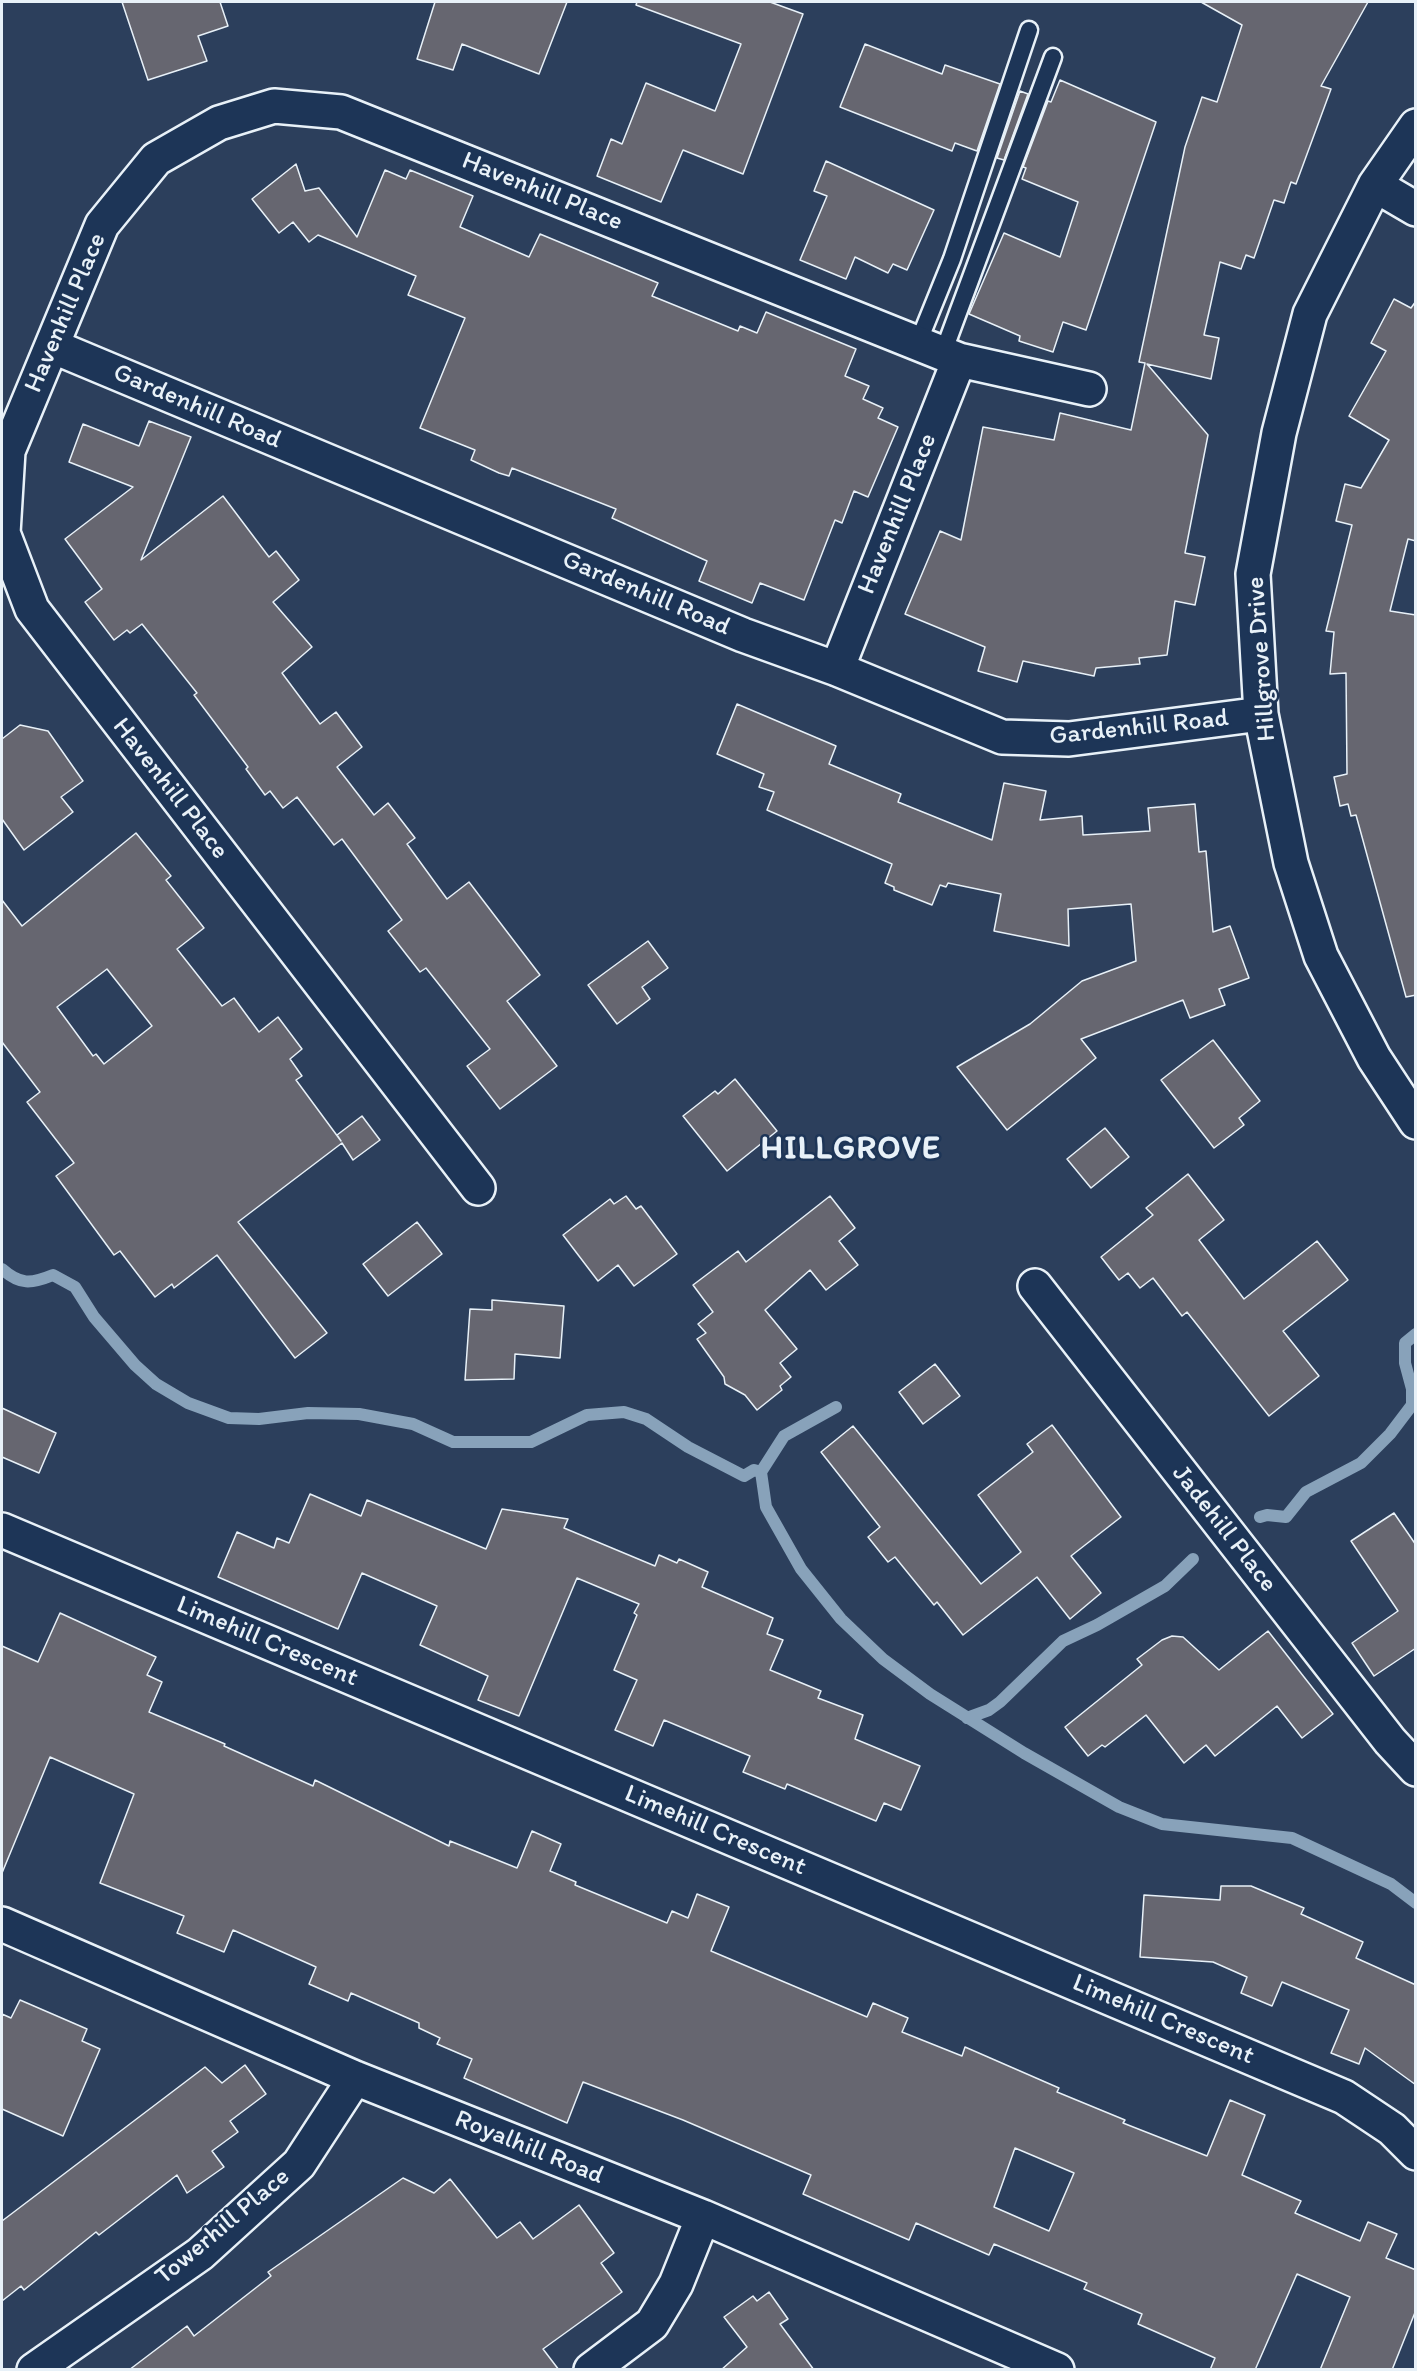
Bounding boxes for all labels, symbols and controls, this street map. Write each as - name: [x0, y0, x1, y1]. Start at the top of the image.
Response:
- street label: Havenhill Place: [457, 146, 627, 238]
- street label: Havenhill Place: [18, 228, 114, 398]
- street label: Gardenhill Road: [108, 357, 286, 457]
- street label: Havenhill Place: [852, 429, 944, 599]
- street label: Gardenhill Road: [557, 544, 735, 644]
- street label: Hillgrove Drive: [1241, 575, 1283, 743]
- street label: Gardenhill Road: [1048, 703, 1230, 753]
- street label: Havenhill Place: [105, 712, 235, 866]
- district label: HILLGROVE: [760, 1131, 942, 1169]
- street label: Jadehill Place: [1165, 1459, 1283, 1599]
- street label: Limehill Crescent: [172, 1590, 362, 1694]
- street label: Limehill Crescent: [620, 1779, 810, 1883]
- street label: Limehill Crescent: [1068, 1968, 1258, 2072]
- street label: Royalhill Road: [450, 2104, 608, 2192]
- street label: Towerhill Place: [149, 2162, 297, 2292]

